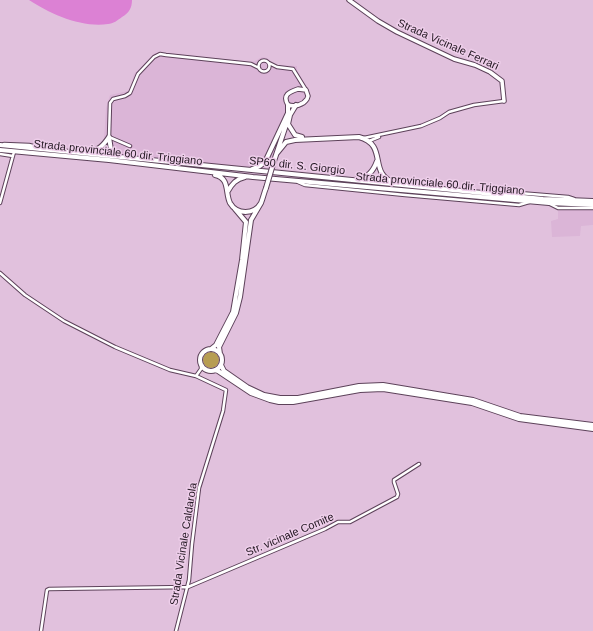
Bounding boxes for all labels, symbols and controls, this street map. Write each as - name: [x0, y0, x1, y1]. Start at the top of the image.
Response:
- street label: Strada Vicinale Ferrari: [395, 17, 501, 73]
- street label: Strada provinciale 60 dir. Triggiano: [33, 138, 203, 168]
- street label: SP60 dir. S. Giorgio: [248, 154, 346, 178]
- street label: Strada provinciale 60 dir. Triggiano: [355, 170, 525, 198]
- street label: Strada Vicinale Caldarola: [168, 482, 200, 606]
- street label: Str. vicinale Comite: [244, 511, 336, 559]

